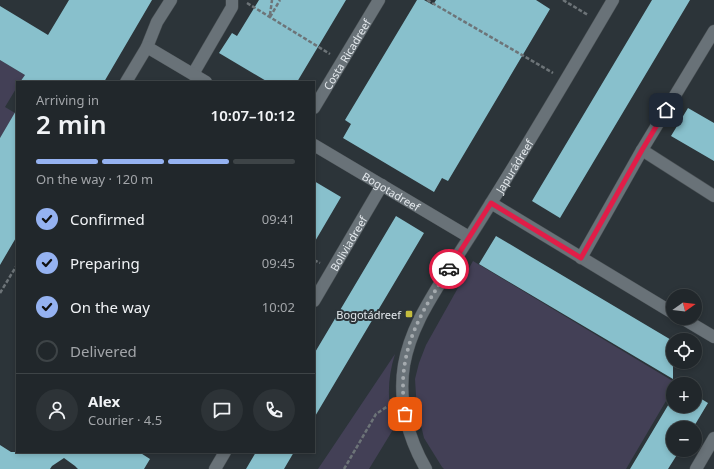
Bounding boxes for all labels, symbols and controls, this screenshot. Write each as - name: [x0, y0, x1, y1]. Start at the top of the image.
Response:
- street label: Costa Ricadreef: [319, 15, 374, 92]
- text: Arriving in: [36, 91, 99, 109]
- pin: [649, 93, 683, 127]
- icon: home: [655, 99, 677, 121]
- text: 10:07–10:12: [211, 105, 295, 125]
- text: 2 min: [36, 106, 107, 142]
- street label: Japurádreef: [491, 135, 537, 197]
- street label: Bogotadreef: [360, 168, 424, 215]
- text: On the way · 120 m: [36, 170, 153, 188]
- icon: check: [36, 208, 58, 230]
- text: Confirmed: [70, 209, 145, 229]
- text: 09:41: [262, 210, 295, 228]
- street label: Boliviadreef: [326, 212, 370, 273]
- courier: [429, 249, 469, 289]
- icon: check: [36, 252, 58, 274]
- text: Preparing: [70, 253, 140, 273]
- text: 09:45: [262, 254, 295, 272]
- icon: car: [438, 258, 460, 280]
- north arrow: [666, 289, 702, 325]
- map controls: [666, 289, 702, 457]
- icon: check: [36, 296, 58, 318]
- text: On the way: [70, 297, 150, 317]
- text: 10:02: [262, 298, 295, 316]
- place label: Bogotádreef: [336, 307, 402, 322]
- marker: Bogotádreef: [404, 309, 414, 319]
- button: locate: [666, 333, 702, 369]
- text: Delivered: [70, 341, 137, 361]
- button: +: [666, 377, 702, 413]
- button: person: [36, 389, 78, 431]
- button: chat: [201, 389, 243, 431]
- button: phone: [253, 389, 295, 431]
- text: Alex: [88, 391, 120, 411]
- pin: [388, 397, 422, 431]
- icon: bag: [394, 403, 416, 425]
- text: Courier · 4.5: [88, 411, 162, 429]
- button: −: [666, 421, 702, 457]

